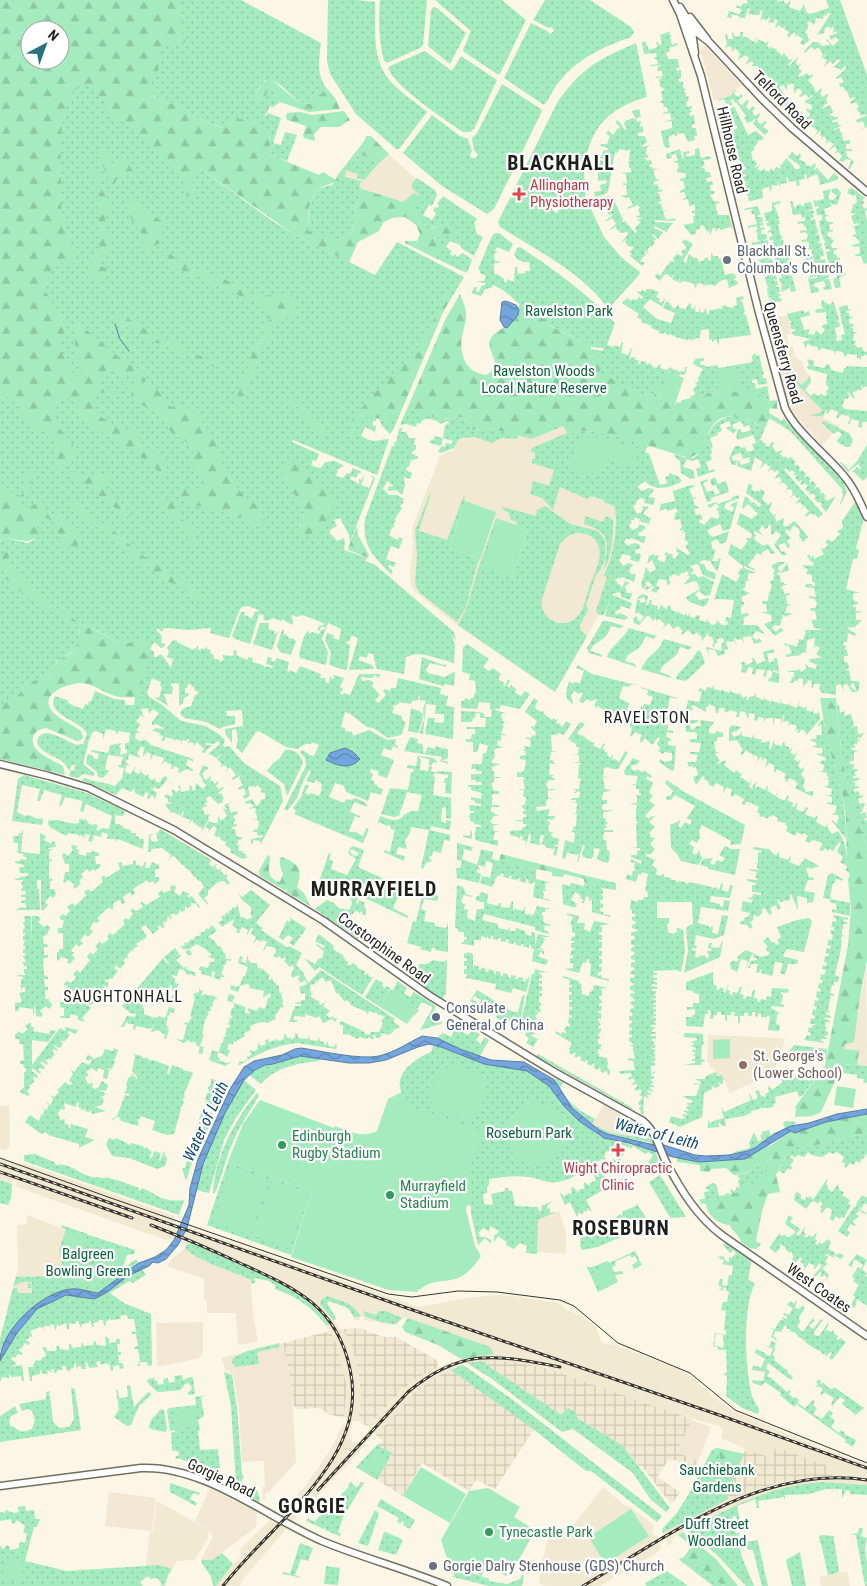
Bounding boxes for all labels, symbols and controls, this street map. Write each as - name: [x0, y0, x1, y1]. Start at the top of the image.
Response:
- north arrow: [20, 20, 70, 70]
- text: N: [45, 26, 62, 44]
- street label: Telford Road: [749, 67, 815, 133]
- street label: Hillhouse Road: [713, 105, 751, 195]
- district label: BLACKHALL: [507, 151, 615, 175]
- place label: Allingham Physiotherapy: [530, 176, 613, 211]
- marker: Allingham Physiotherapy: [512, 187, 526, 201]
- place label: Blackhall St. Columba's Church: [737, 242, 843, 277]
- marker: Blackhall St. Columba's Church: [721, 254, 733, 266]
- street label: Queensferry Road: [760, 300, 806, 406]
- park label: Ravelston Park: [525, 302, 613, 320]
- park label: Ravelston Woods Local Nature Reserve: [481, 362, 607, 397]
- district label: RAVELSTON: [604, 708, 690, 727]
- district label: MURRAYFIELD: [311, 877, 437, 901]
- street label: Corstorphine Road: [334, 908, 434, 988]
- district label: SAUGHTONHALL: [63, 987, 183, 1006]
- place label: Consulate General of China: [446, 999, 544, 1034]
- marker: Consulate General of China: [430, 1011, 442, 1023]
- place label: St. George's (Lower School): [753, 1047, 842, 1082]
- marker: St. George's (Lower School): [737, 1059, 749, 1071]
- water label: Water of Leith: [179, 1078, 232, 1164]
- water label: Water of Leith: [613, 1114, 701, 1153]
- park label: Roseburn Park: [486, 1124, 572, 1142]
- place label: Edinburgh Rugby Stadium: [292, 1127, 380, 1162]
- marker: Edinburgh Rugby Stadium: [276, 1139, 288, 1151]
- marker: Wight Chiropractic Clinic: [611, 1143, 625, 1157]
- place label: Wight Chiropractic Clinic: [563, 1159, 673, 1194]
- place label: Murrayfield Stadium: [400, 1177, 466, 1212]
- marker: Murrayfield Stadium: [384, 1189, 396, 1201]
- district label: ROSEBURN: [572, 1216, 670, 1240]
- park label: Balgreen Bowling Green: [45, 1245, 131, 1280]
- street label: West Coates: [783, 1259, 855, 1317]
- street label: Gorgie Road: [184, 1455, 258, 1501]
- park label: Sauchiebank Gardens: [679, 1461, 755, 1496]
- district label: GORGIE: [278, 1494, 346, 1518]
- park label: Duff Street Woodland: [685, 1515, 749, 1550]
- place label: Tynecastle Park: [499, 1523, 593, 1541]
- marker: Tynecastle Park: [483, 1526, 495, 1538]
- place label: Gorgie Dalry Stenhouse (GDS) Church: [443, 1557, 664, 1575]
- marker: Gorgie Dalry Stenhouse (GDS) Church: [427, 1560, 439, 1572]

